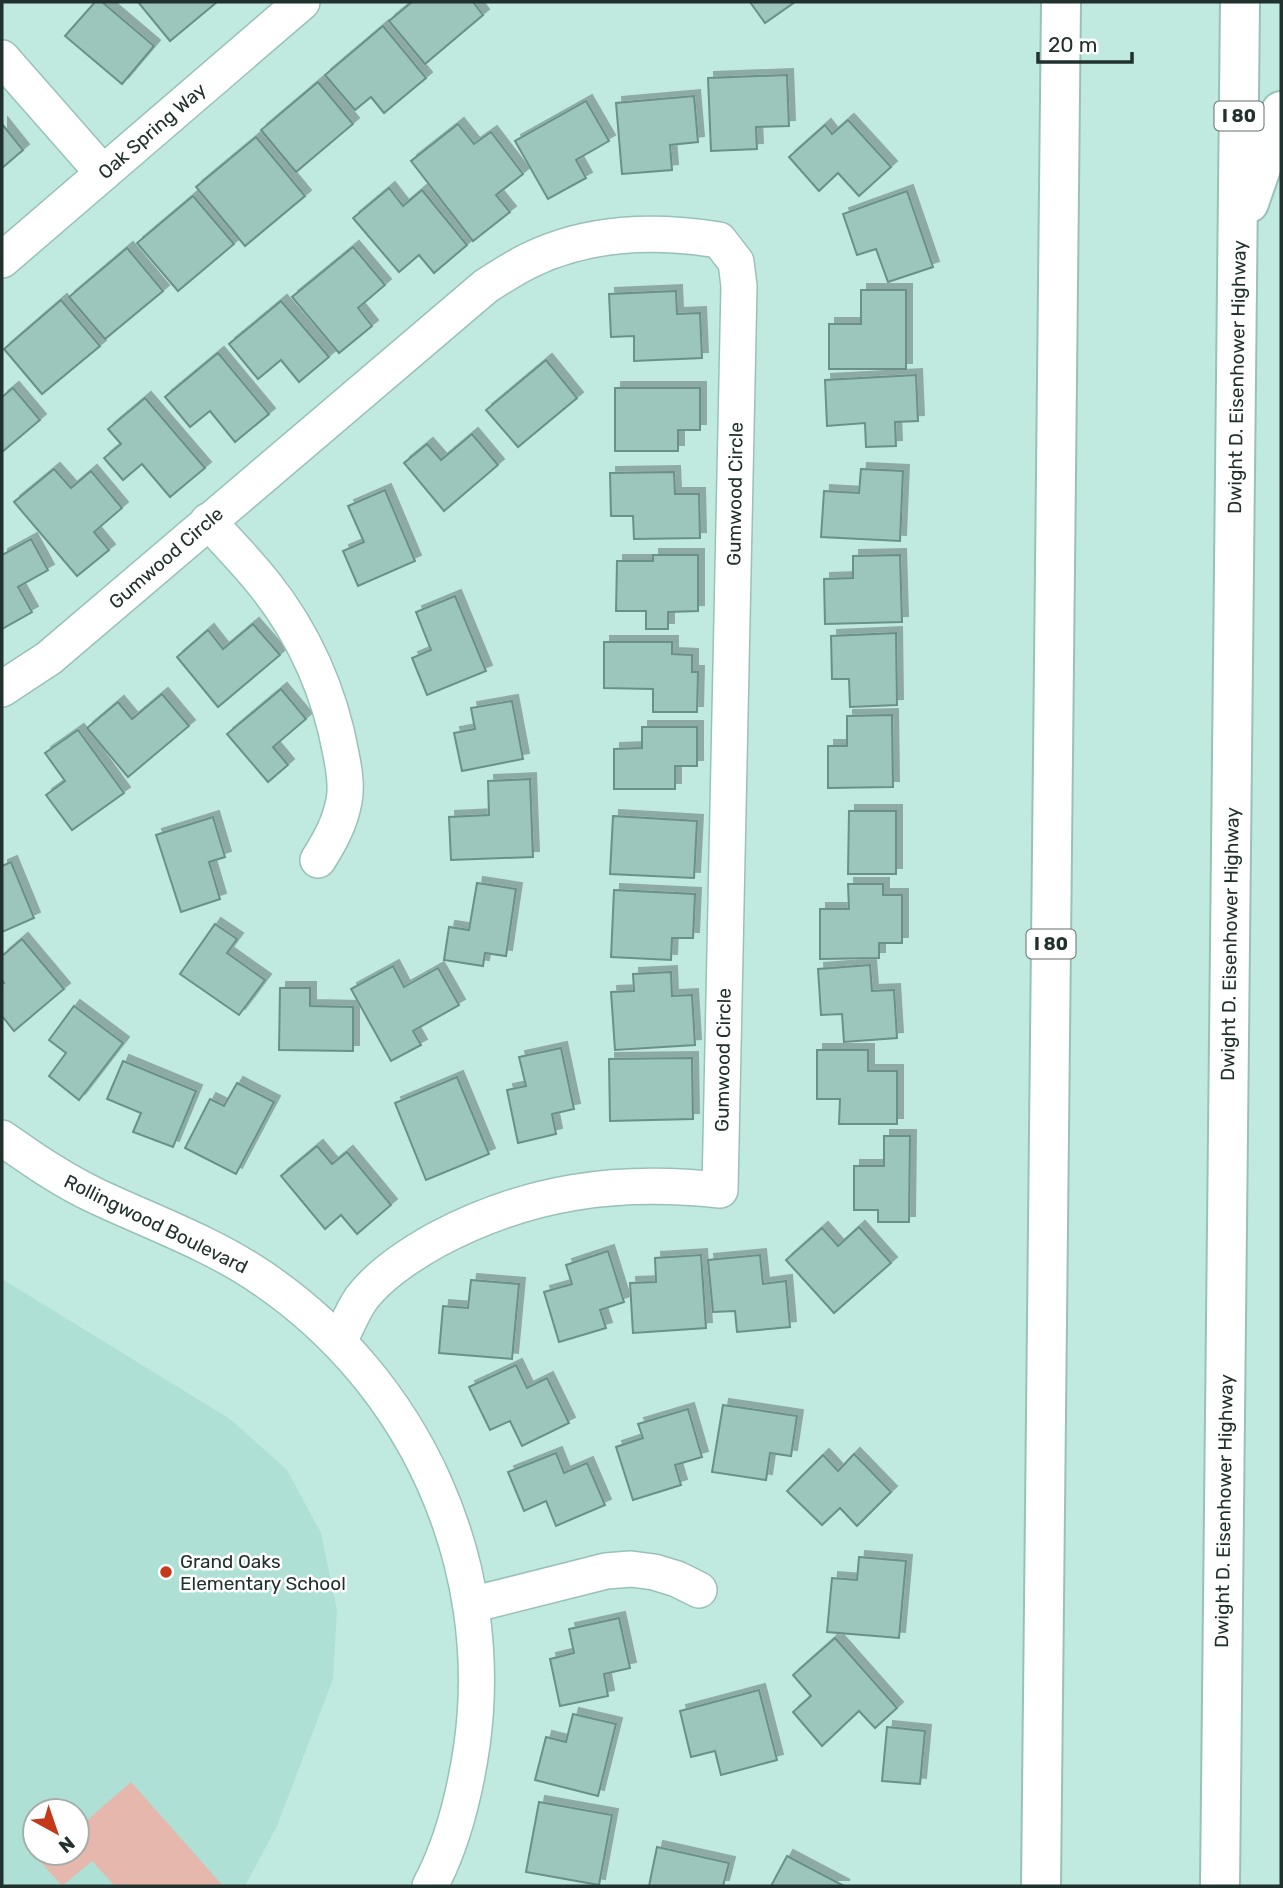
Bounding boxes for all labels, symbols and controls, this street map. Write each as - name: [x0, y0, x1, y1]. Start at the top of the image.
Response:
- scale bar: [1038, 21, 1132, 65]
- text: 20 m: [1048, 32, 1097, 57]
- street label: Oak Spring Way: [93, 78, 211, 184]
- road number: I 80: [1214, 102, 1264, 131]
- street label: Dwight D. Eisenhower Highway: [1223, 240, 1251, 514]
- street label: Gumwood Circle: [722, 422, 748, 566]
- street label: Gumwood Circle: [104, 502, 228, 614]
- street label: Dwight D. Eisenhower Highway: [1216, 807, 1244, 1081]
- road number: I 80: [1026, 930, 1076, 959]
- street label: Gumwood Circle: [710, 988, 736, 1132]
- street label: Rollingwood Boulevard: [60, 1169, 252, 1279]
- street label: Dwight D. Eisenhower Highway: [1210, 1374, 1238, 1648]
- place label: Grand Oaks Elementary School: [180, 1550, 346, 1595]
- marker: Grand Oaks Elementary School: [158, 1564, 174, 1580]
- north arrow: [21, 1797, 91, 1867]
- text: N: [54, 1831, 79, 1858]

